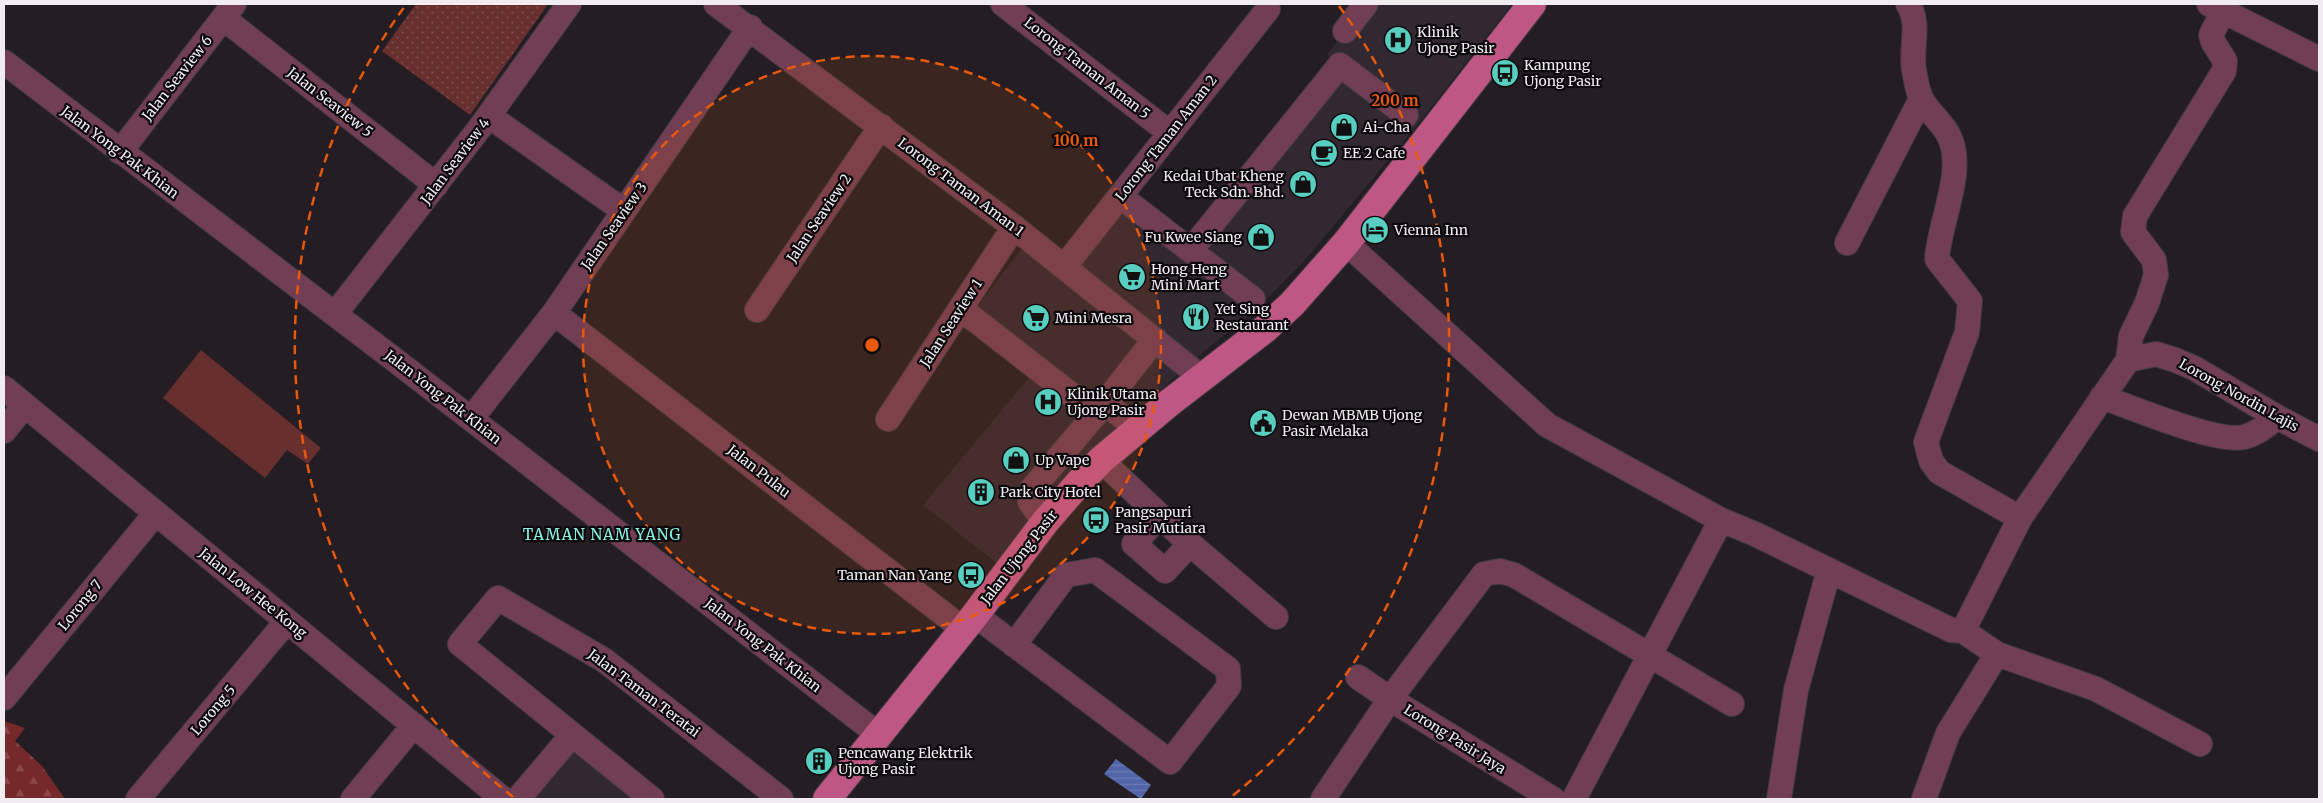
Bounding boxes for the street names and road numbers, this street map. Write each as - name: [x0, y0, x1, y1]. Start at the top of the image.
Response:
- street label: Lorong Taman Aman 5: [1020, 13, 1154, 123]
- street label: Jalan Seaview 6: [137, 32, 216, 125]
- street label: Jalan Seaview 5: [283, 63, 376, 141]
- street label: Lorong Taman Aman 2: [1111, 71, 1221, 205]
- street label: Jalan Yong Pak Khian: [57, 101, 182, 202]
- street label: Jalan Seaview 4: [416, 114, 494, 209]
- street label: Lorong Taman Aman 1: [894, 134, 1028, 240]
- street label: Jalan Seaview 2: [782, 170, 855, 267]
- street label: Jalan Seaview 3: [577, 179, 651, 274]
- street label: Jalan Seaview 1: [915, 276, 986, 371]
- street label: Jalan Yong Pak Khian: [380, 345, 505, 448]
- street label: Lorong Nordin Lajis: [2176, 355, 2302, 435]
- street label: Jalan Pulau: [723, 440, 794, 501]
- street label: Jalan Ujong Pasir: [976, 506, 1061, 608]
- street label: Jalan Low Hee Kong: [195, 543, 311, 642]
- street label: Lorong 7: [54, 576, 106, 634]
- street label: Jalan Yong Pak Khian: [700, 593, 825, 696]
- street label: Jalan Taman Teratai: [584, 644, 704, 741]
- street label: Lorong 5: [187, 681, 239, 739]
- street label: Lorong Pasir Jaya: [1401, 700, 1510, 778]

